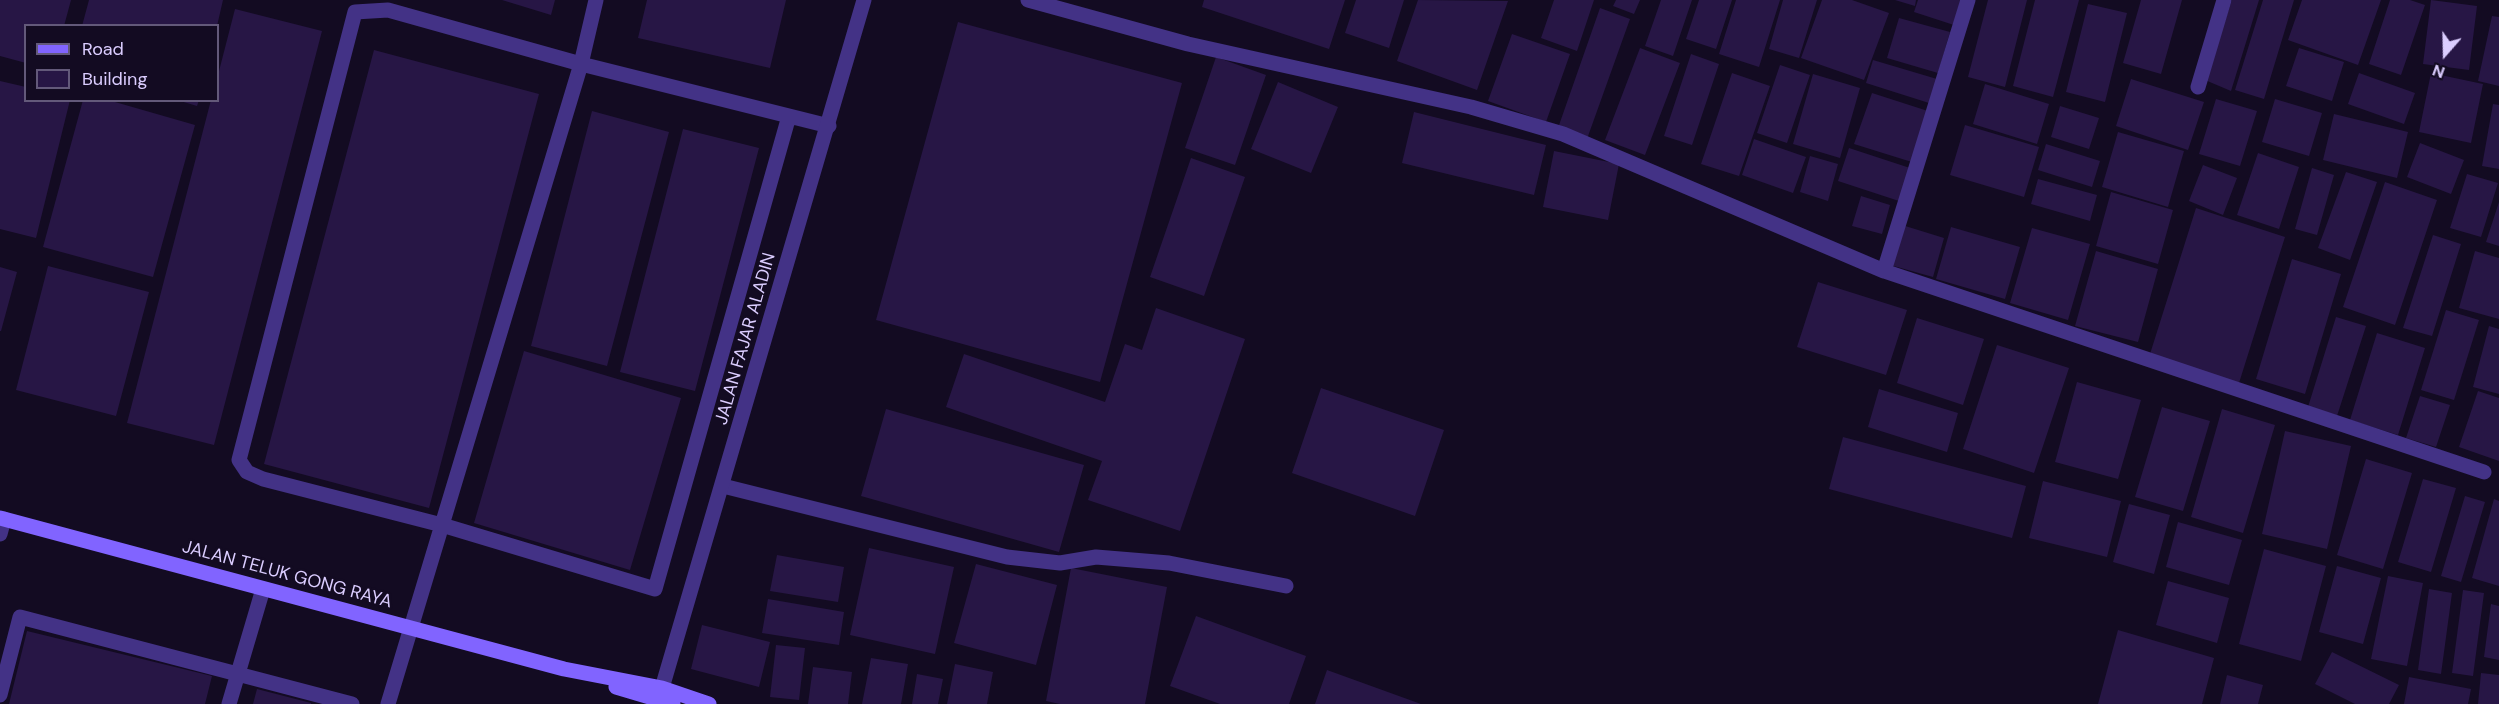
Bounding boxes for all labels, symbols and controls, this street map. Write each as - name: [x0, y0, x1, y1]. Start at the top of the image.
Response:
- legend: [24, 24, 219, 102]
- north arrow: [2415, 24, 2475, 84]
- text: Road: [82, 37, 124, 61]
- text: N: [2430, 60, 2448, 83]
- text: Building: [82, 67, 147, 91]
- street label: JALAN FAJAR ALADIN: [711, 251, 781, 427]
- street label: JALAN TELUK GONG RAYA: [180, 537, 394, 613]

